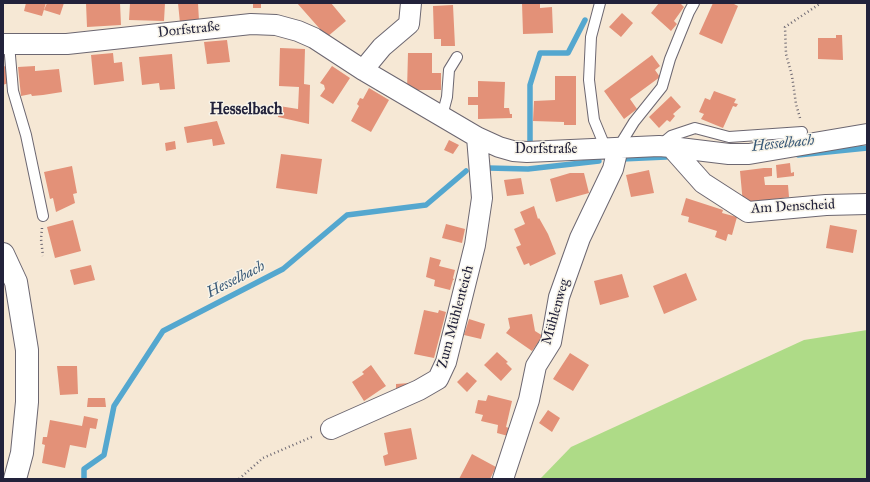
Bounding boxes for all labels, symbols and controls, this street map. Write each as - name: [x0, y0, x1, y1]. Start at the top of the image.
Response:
- street label: Dorfstraße: [157, 18, 221, 42]
- district label: Hesselbach: [209, 100, 283, 120]
- water label: Hesselbach: [751, 132, 815, 156]
- street label: Dorfstraße: [515, 142, 577, 158]
- street label: Am Denscheid: [751, 196, 835, 218]
- water label: Hesselbach: [204, 258, 268, 302]
- street label: Zum Mühlenteich: [434, 264, 478, 370]
- street label: Mühlenweg: [539, 277, 573, 347]

